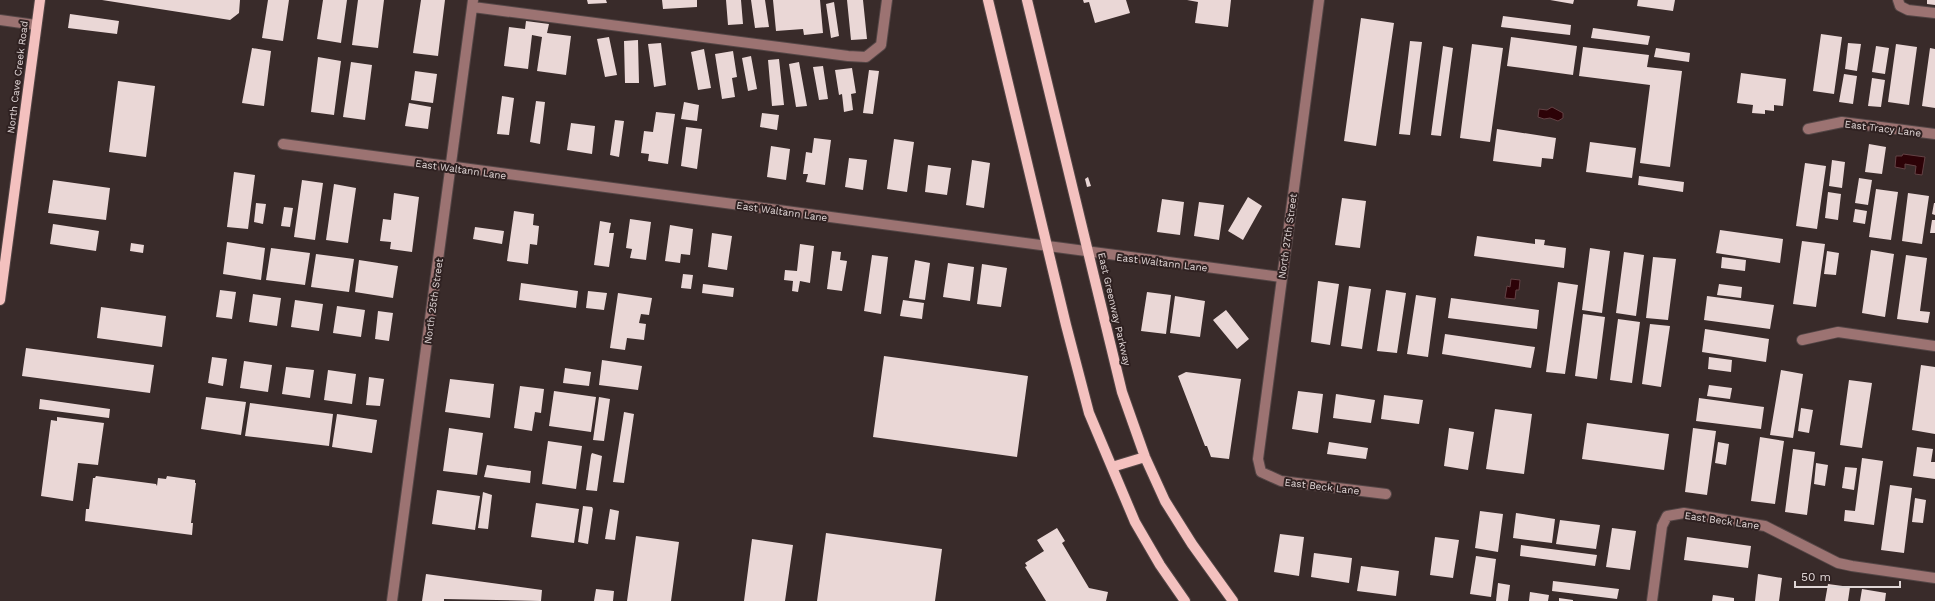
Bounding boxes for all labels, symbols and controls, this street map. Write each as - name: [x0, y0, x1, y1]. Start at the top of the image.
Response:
- street label: North Cave Creek Road: [5, 20, 30, 134]
- street label: East Tracy Lane: [1844, 118, 1922, 139]
- street label: East Waltann Lane: [415, 158, 507, 181]
- street label: North 27th Street: [1276, 192, 1299, 279]
- street label: East Waltann Lane: [736, 200, 828, 223]
- street label: East Greenway Parkway: [1096, 251, 1133, 368]
- street label: East Waltann Lane: [1116, 251, 1208, 274]
- street label: North 25th Street: [422, 257, 445, 345]
- street label: East Beck Lane: [1284, 476, 1360, 497]
- street label: East Beck Lane: [1684, 510, 1760, 531]
- scale bar: [1795, 563, 1900, 589]
- text: 50 m: [1801, 570, 1831, 584]

